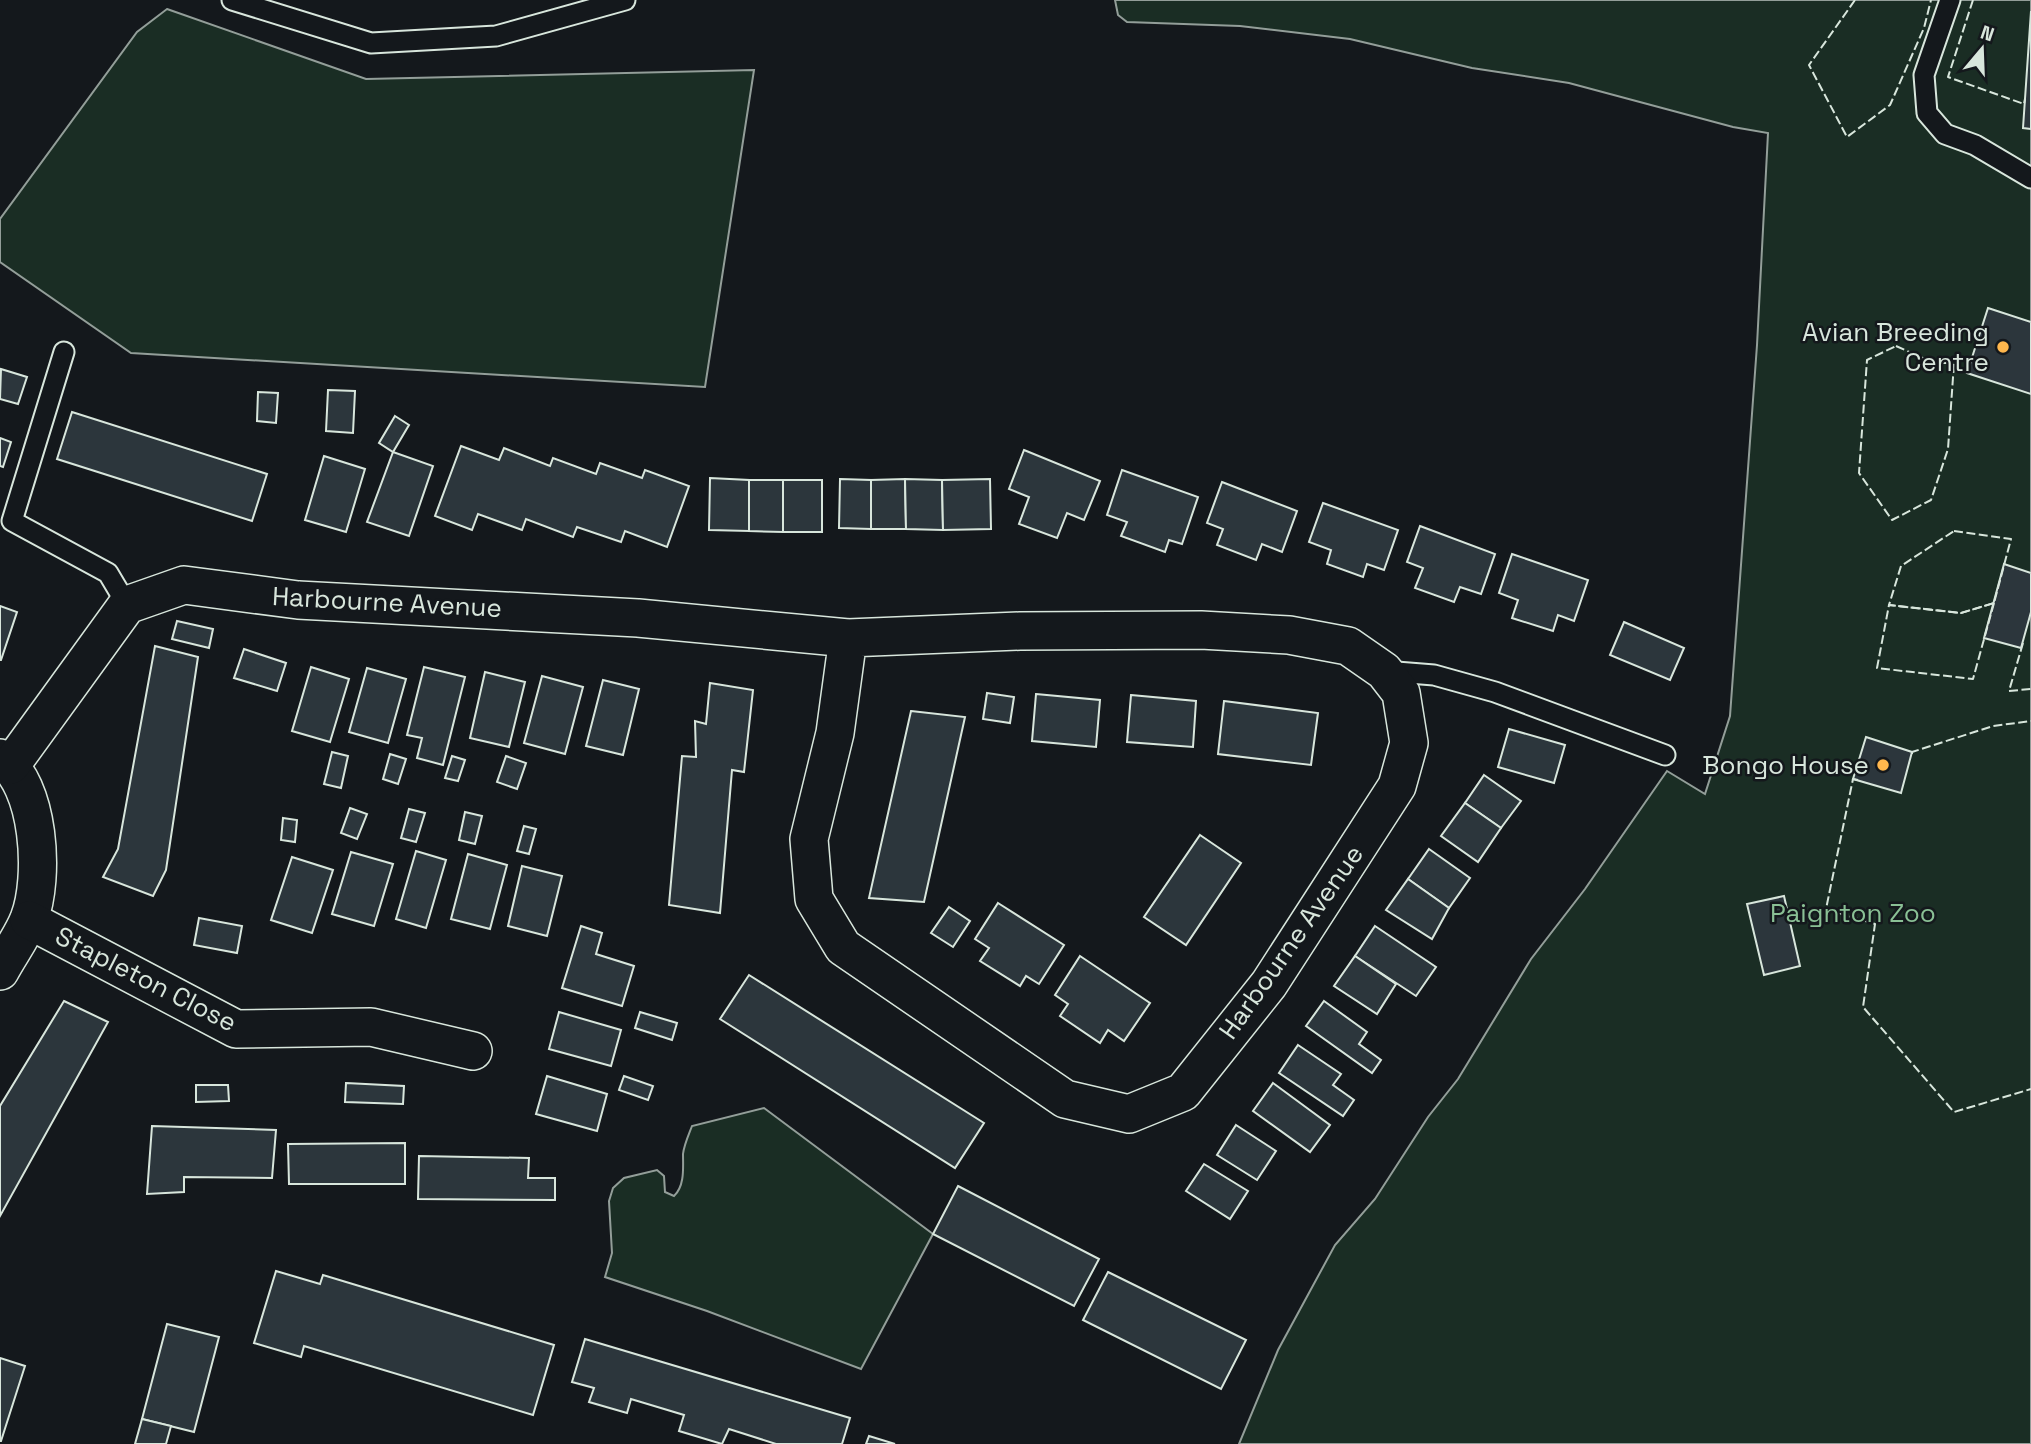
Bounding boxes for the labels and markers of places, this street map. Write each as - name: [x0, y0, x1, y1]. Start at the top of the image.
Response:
- place label: Avian Breeding Centre: [1802, 315, 1989, 379]
- marker: Avian Breeding Centre: [1995, 339, 2011, 355]
- place label: Bongo House: [1702, 748, 1869, 782]
- marker: Bongo House: [1875, 757, 1891, 773]

